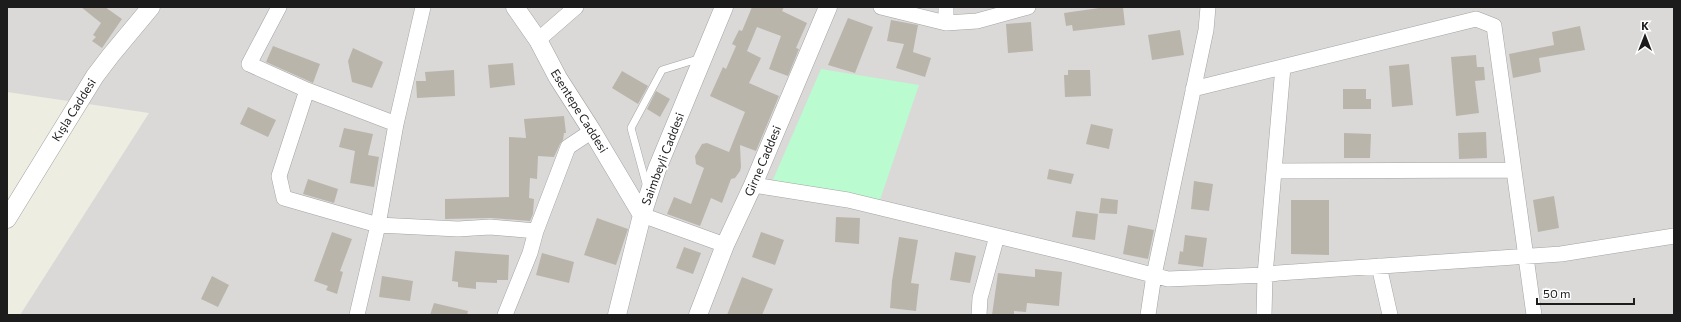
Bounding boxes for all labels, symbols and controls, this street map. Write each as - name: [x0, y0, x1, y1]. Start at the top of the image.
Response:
- north arrow: [1625, 16, 1665, 56]
- text: K: [1641, 19, 1649, 32]
- street label: Esentepe Caddesi: [549, 66, 611, 155]
- street label: Kışla Caddesi: [48, 75, 98, 143]
- street label: Saimbeyli Caddesi: [638, 110, 686, 207]
- street label: Girne Caddesi: [741, 123, 783, 198]
- scale bar: [1537, 280, 1634, 306]
- text: 50 m: [1543, 286, 1571, 300]

